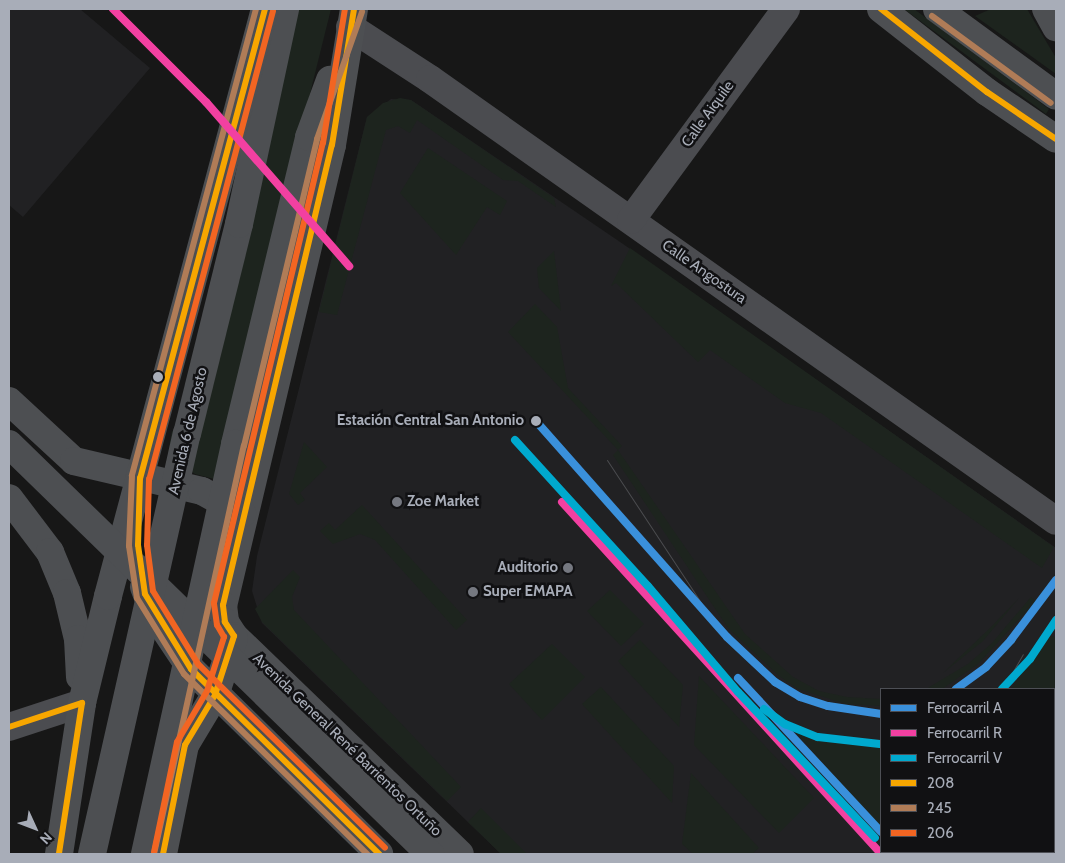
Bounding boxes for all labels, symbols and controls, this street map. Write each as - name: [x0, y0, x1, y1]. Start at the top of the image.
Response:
- street label: Calle Aiquile: [678, 77, 738, 151]
- street label: Calle Angostura: [658, 236, 750, 308]
- street label: Avenida 6 de Agosto: [165, 366, 211, 496]
- unlabelled marker: [153, 372, 163, 382]
- place label: Estación Central San Antonio: [337, 412, 524, 430]
- marker: Estación Central San Antonio: [527, 412, 545, 430]
- place label: Zoe Market: [407, 493, 479, 511]
- marker: Zoe Market: [391, 496, 403, 508]
- place label: Auditorio: [498, 559, 558, 577]
- marker: Auditorio: [562, 562, 574, 574]
- place label: Super EMAPA: [483, 583, 573, 601]
- marker: Super EMAPA: [467, 586, 479, 598]
- street label: Avenida General René Barrientos Ortuño: [249, 650, 445, 840]
- legend: [880, 688, 1055, 853]
- text: Ferrocarril A: [927, 699, 1002, 717]
- text: Ferrocarril R: [927, 724, 1002, 742]
- text: Ferrocarril V: [927, 749, 1002, 767]
- text: 208: [927, 774, 954, 792]
- text: 245: [927, 799, 952, 817]
- north arrow: [10, 803, 60, 853]
- text: 206: [927, 824, 954, 842]
- text: N: [36, 828, 56, 848]

